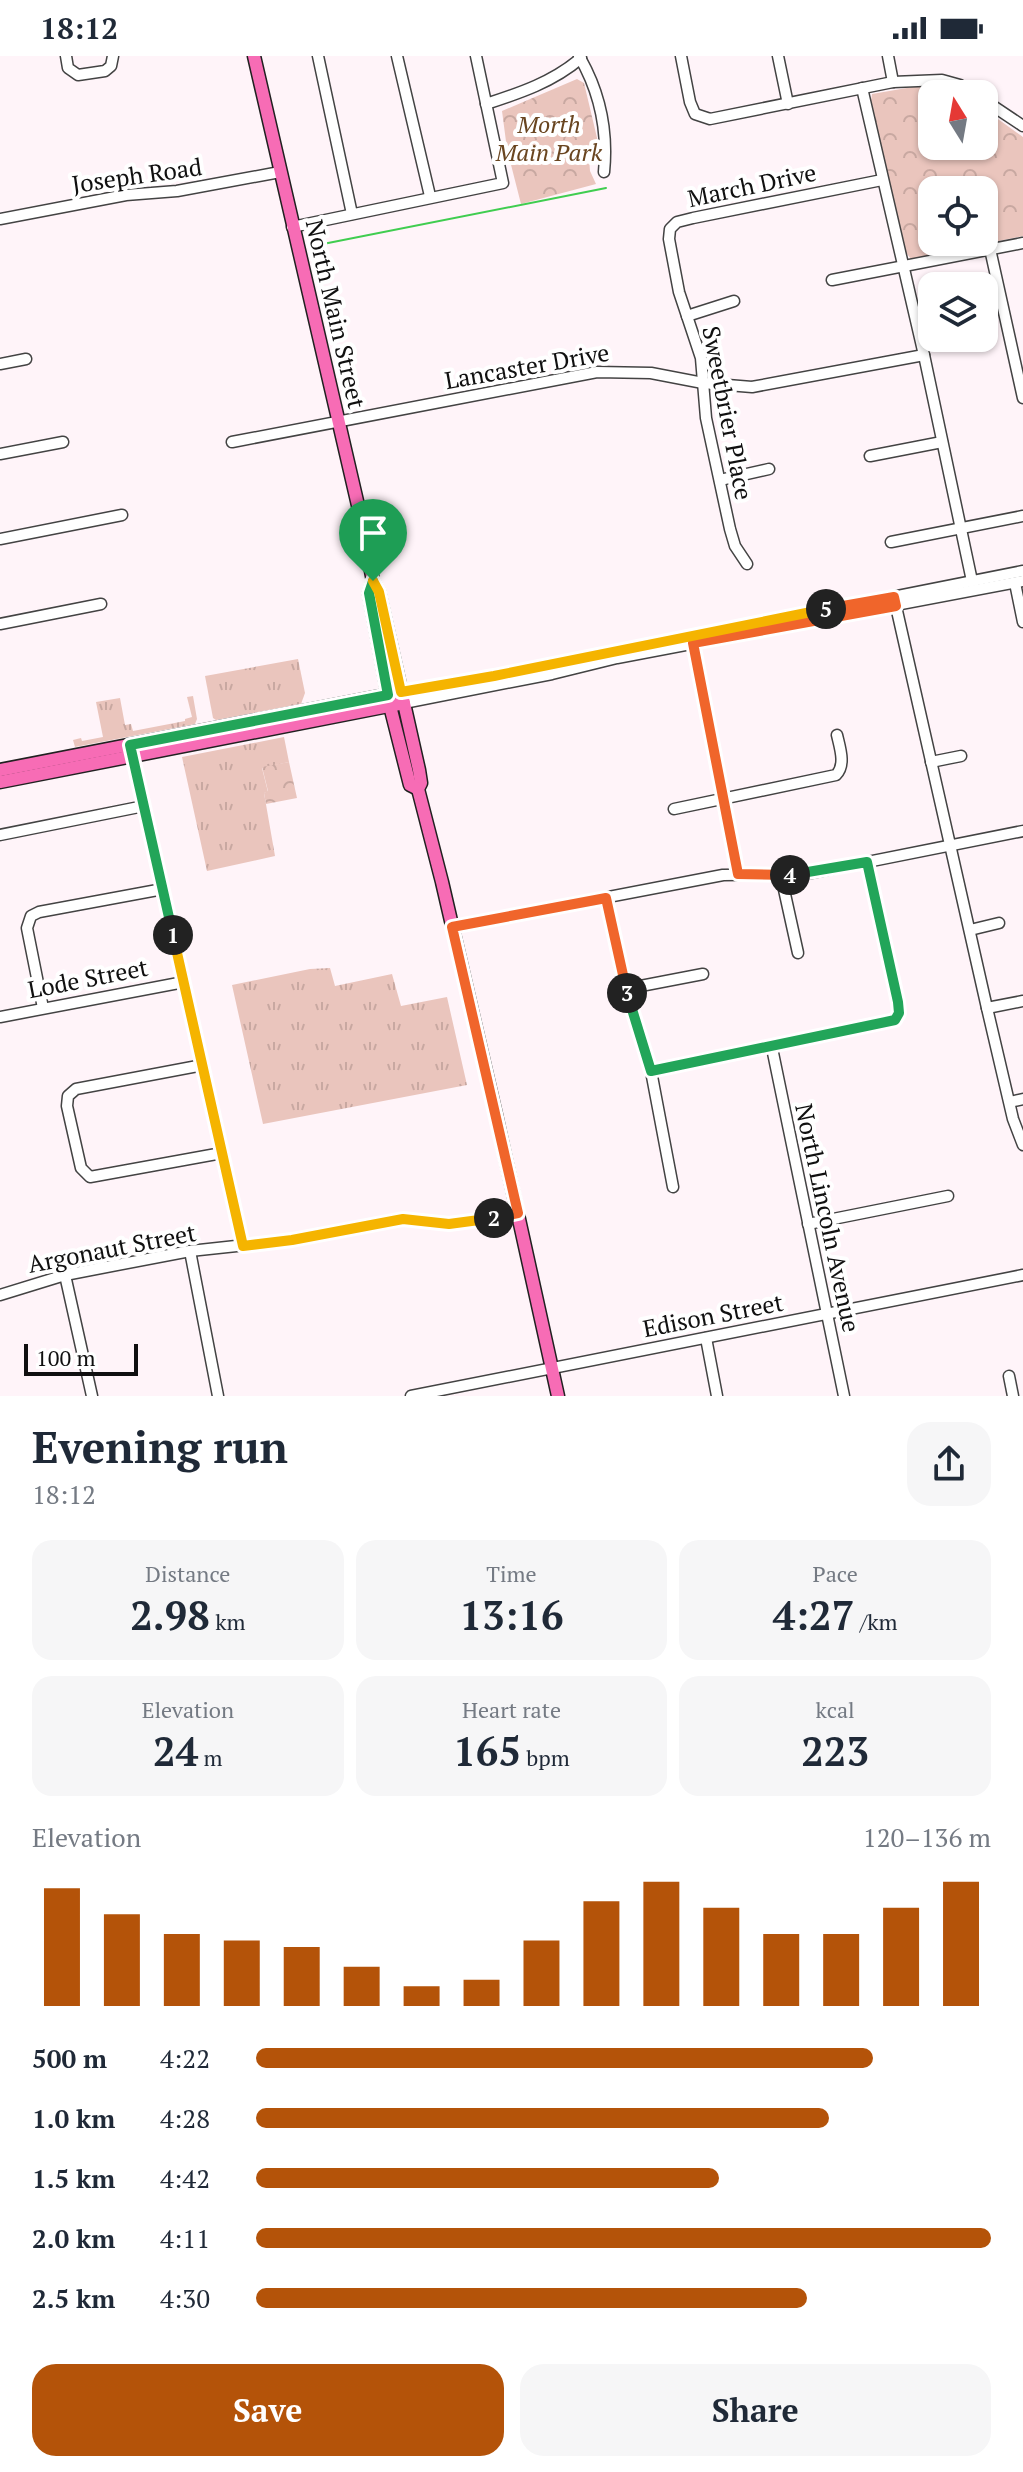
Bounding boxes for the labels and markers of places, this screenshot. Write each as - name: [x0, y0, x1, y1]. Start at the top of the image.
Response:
- pin: [339, 499, 407, 581]
- pin: 5: [806, 589, 846, 629]
- pin: 4: [770, 855, 810, 895]
- pin: 1: [153, 915, 193, 955]
- pin: 3: [607, 973, 647, 1013]
- pin: 2: [474, 1198, 514, 1238]

